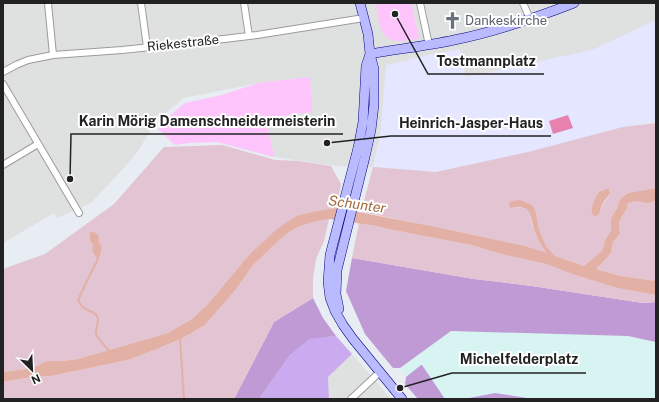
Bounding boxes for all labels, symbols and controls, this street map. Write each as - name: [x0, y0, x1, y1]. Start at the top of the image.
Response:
- church icon: Dankeskirche: [442, 10, 462, 30]
- place label: Dankeskirche: [465, 13, 547, 28]
- street label: Riekestraße: [146, 32, 220, 54]
- callout: Tostmannplatz: [428, 48, 544, 74]
- text: Tostmannplatz: [436, 53, 536, 69]
- callout: Karin Mörig Damenschneidermeisterin: [71, 108, 343, 134]
- callout: Heinrich-Jasper-Haus: [391, 110, 551, 136]
- text: Karin Mörig Damenschneidermeisterin: [79, 113, 335, 129]
- text: Heinrich-Jasper-Haus: [399, 115, 543, 131]
- water label: Schunter: [327, 192, 387, 216]
- callout: Michelfelderplatz: [452, 347, 586, 373]
- north arrow: [12, 350, 52, 390]
- text: Michelfelderplatz: [460, 351, 578, 367]
- text: N: [30, 372, 42, 386]

